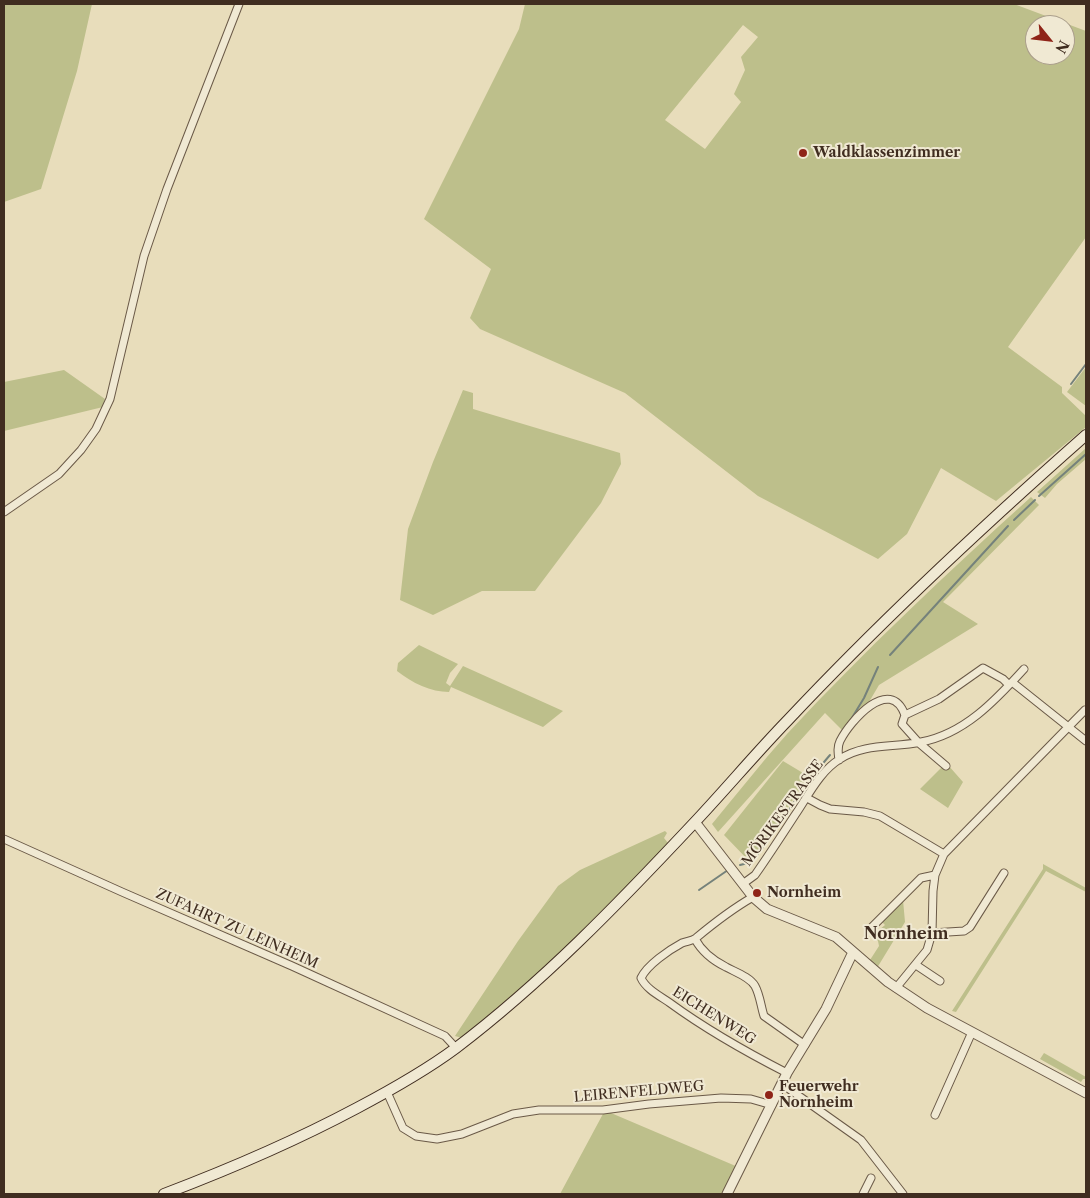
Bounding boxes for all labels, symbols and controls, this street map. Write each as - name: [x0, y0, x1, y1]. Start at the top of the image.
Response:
- north arrow: [1025, 15, 1075, 65]
- text: N: [1051, 37, 1073, 56]
- place label: Waldklassenzimmer: [813, 145, 960, 161]
- marker: Waldklassenzimmer: [797, 147, 809, 159]
- street label: MÖRIKESTRASSE: [739, 757, 827, 869]
- place label: Nornheim: [767, 885, 841, 901]
- street label: ZUFAHRT ZU LEINHEIM: [153, 886, 321, 972]
- marker: Nornheim: [751, 887, 763, 899]
- district label: Nornheim: [864, 924, 948, 944]
- street label: EICHENWEG: [669, 984, 759, 1048]
- street label: LEIRENFELDWEG: [573, 1078, 705, 1106]
- place label: Feuerwehr Nornheim: [779, 1079, 859, 1112]
- marker: Feuerwehr Nornheim: [763, 1089, 775, 1101]

